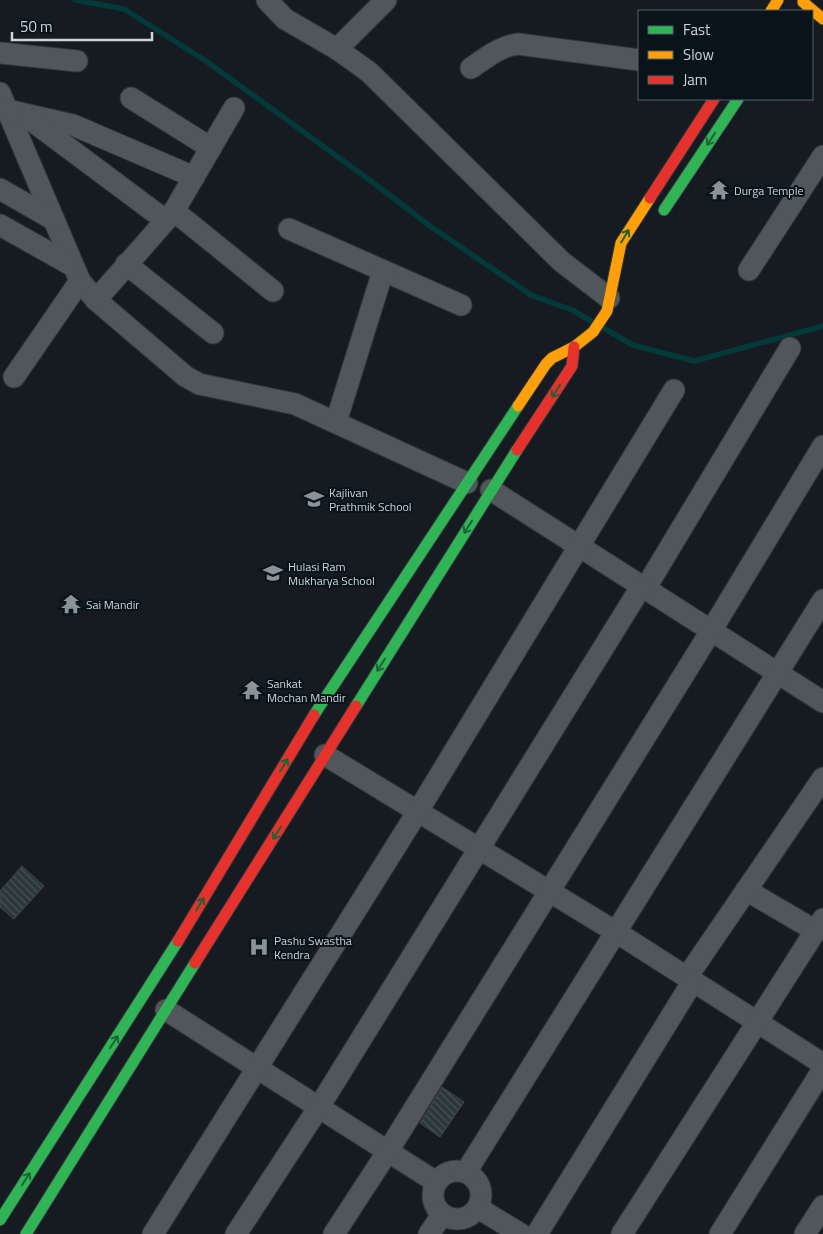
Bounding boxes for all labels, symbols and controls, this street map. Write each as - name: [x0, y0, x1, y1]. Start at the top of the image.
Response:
- scale bar: [12, 10, 152, 42]
- legend: [638, 10, 813, 100]
- text: 50 m: [20, 15, 53, 38]
- text: Fast: [683, 18, 711, 41]
- text: Slow: [683, 43, 714, 66]
- text: Jam: [683, 68, 707, 91]
- one-way arrow: [706, 132, 716, 146]
- temple icon: Durga Temple: [708, 179, 730, 201]
- place label: Durga Temple: [734, 181, 803, 200]
- one-way arrow: [621, 229, 631, 243]
- one-way arrow: [551, 384, 561, 398]
- place label: Kajlivan Prathmik School: [329, 483, 412, 516]
- school or university icon: Kajlivan Prathmik School: [303, 488, 325, 510]
- one-way arrow: [462, 520, 472, 534]
- place label: Hulasi Ram Mukharya School: [288, 557, 375, 590]
- school or university icon: Hulasi Ram Mukharya School: [262, 562, 284, 584]
- temple icon: Sai Mandir: [60, 593, 82, 615]
- place label: Sai Mandir: [86, 595, 139, 614]
- one-way arrow: [376, 658, 386, 672]
- place label: Sankat Mochan Mandir: [267, 674, 346, 707]
- temple icon: Sankat Mochan Mandir: [241, 679, 263, 701]
- one-way arrow: [280, 759, 290, 773]
- one-way arrow: [271, 825, 281, 839]
- one-way arrow: [196, 898, 206, 912]
- place label: Pashu Swastha Kendra: [274, 931, 352, 964]
- hospital icon: Pashu Swastha Kendra: [248, 936, 270, 958]
- one-way arrow: [109, 1035, 119, 1049]
- one-way arrow: [21, 1172, 32, 1186]

